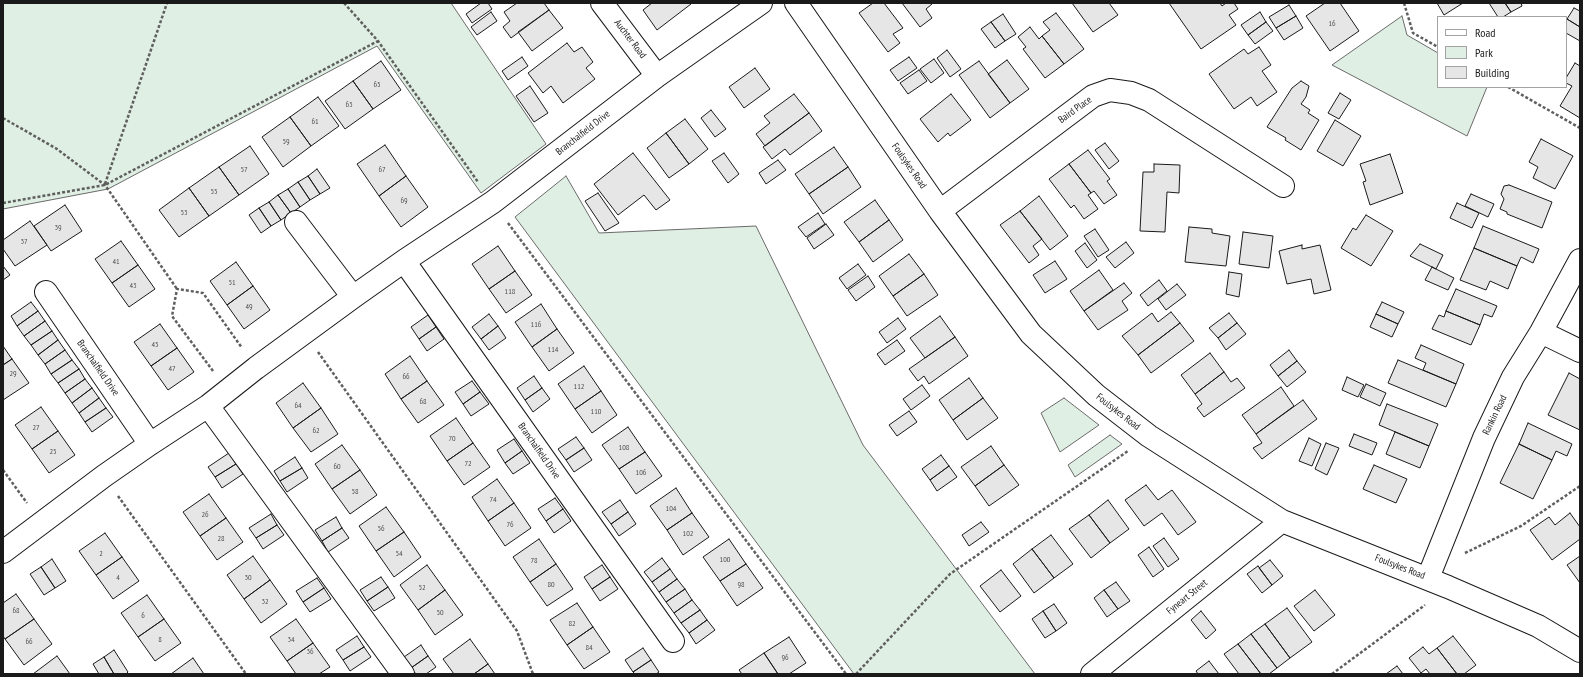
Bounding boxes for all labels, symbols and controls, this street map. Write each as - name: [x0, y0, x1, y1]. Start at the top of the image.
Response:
- legend: [1437, 16, 1567, 88]
- street label: Auchter Road: [611, 17, 649, 61]
- house number: 16: [1328, 19, 1336, 29]
- text: Road: [1475, 25, 1495, 40]
- text: Park: [1475, 45, 1493, 60]
- text: Building: [1475, 65, 1510, 80]
- house number: 65: [373, 80, 381, 90]
- street label: Baird Place: [1056, 94, 1094, 126]
- house number: 63: [345, 100, 353, 110]
- street label: Branchalfield Drive: [553, 108, 613, 158]
- house number: 61: [311, 117, 319, 127]
- house number: 59: [282, 137, 290, 147]
- street label: Foulsykes Road: [889, 141, 929, 191]
- house number: 57: [240, 165, 248, 175]
- house number: 67: [378, 165, 386, 175]
- house number: 55: [210, 187, 218, 197]
- house number: 69: [400, 196, 408, 206]
- house number: 53: [180, 208, 188, 218]
- house number: 39: [54, 223, 62, 233]
- house number: 37: [20, 237, 28, 247]
- house number: 41: [112, 257, 120, 267]
- house number: 51: [228, 278, 236, 288]
- house number: 43: [129, 281, 137, 291]
- house number: 118: [505, 287, 515, 297]
- house number: 49: [245, 302, 253, 312]
- house number: 116: [531, 320, 541, 330]
- street label: Branchalfield Drive: [74, 338, 122, 398]
- house number: 45: [151, 340, 159, 350]
- house number: 114: [548, 345, 558, 355]
- house number: 47: [168, 364, 176, 374]
- house number: 29: [9, 369, 17, 379]
- house number: 66: [402, 372, 410, 382]
- house number: 112: [574, 382, 584, 392]
- street label: Foulsykes Road: [1094, 391, 1142, 433]
- street label: Rankin Road: [1480, 393, 1510, 437]
- house number: 68: [419, 397, 427, 407]
- house number: 64: [294, 401, 302, 411]
- house number: 110: [591, 407, 601, 417]
- street label: Branchalfield Drive: [515, 421, 563, 481]
- house number: 27: [32, 423, 40, 433]
- house number: 62: [312, 426, 320, 436]
- house number: 70: [448, 434, 456, 444]
- house number: 108: [619, 443, 629, 453]
- house number: 25: [49, 447, 57, 457]
- house number: 72: [464, 459, 472, 469]
- house number: 60: [333, 462, 341, 472]
- house number: 106: [636, 468, 646, 478]
- house number: 58: [351, 487, 359, 497]
- house number: 74: [489, 495, 497, 505]
- house number: 104: [666, 504, 676, 514]
- house number: 26: [201, 510, 209, 520]
- house number: 76: [506, 520, 514, 530]
- house number: 56: [377, 524, 385, 534]
- house number: 102: [683, 529, 693, 539]
- house number: 28: [217, 534, 225, 544]
- house number: 2: [99, 549, 103, 559]
- house number: 54: [395, 549, 403, 559]
- street label: Foulsykes Road: [1373, 552, 1427, 582]
- house number: 100: [720, 555, 730, 565]
- house number: 78: [530, 556, 538, 566]
- house number: 4: [116, 573, 120, 583]
- house number: 30: [244, 573, 252, 583]
- street label: Fyneart Street: [1164, 577, 1210, 617]
- house number: 80: [547, 580, 555, 590]
- house number: 98: [737, 580, 745, 590]
- house number: 52: [418, 583, 426, 593]
- house number: 32: [261, 597, 269, 607]
- house number: 68: [12, 606, 20, 616]
- house number: 50: [436, 608, 444, 618]
- house number: 6: [141, 611, 145, 621]
- house number: 82: [568, 619, 576, 629]
- house number: 8: [158, 635, 162, 645]
- house number: 34: [287, 635, 295, 645]
- house number: 66: [25, 637, 33, 647]
- house number: 84: [585, 643, 593, 653]
- house number: 36: [306, 647, 314, 657]
- house number: 96: [781, 653, 789, 663]

